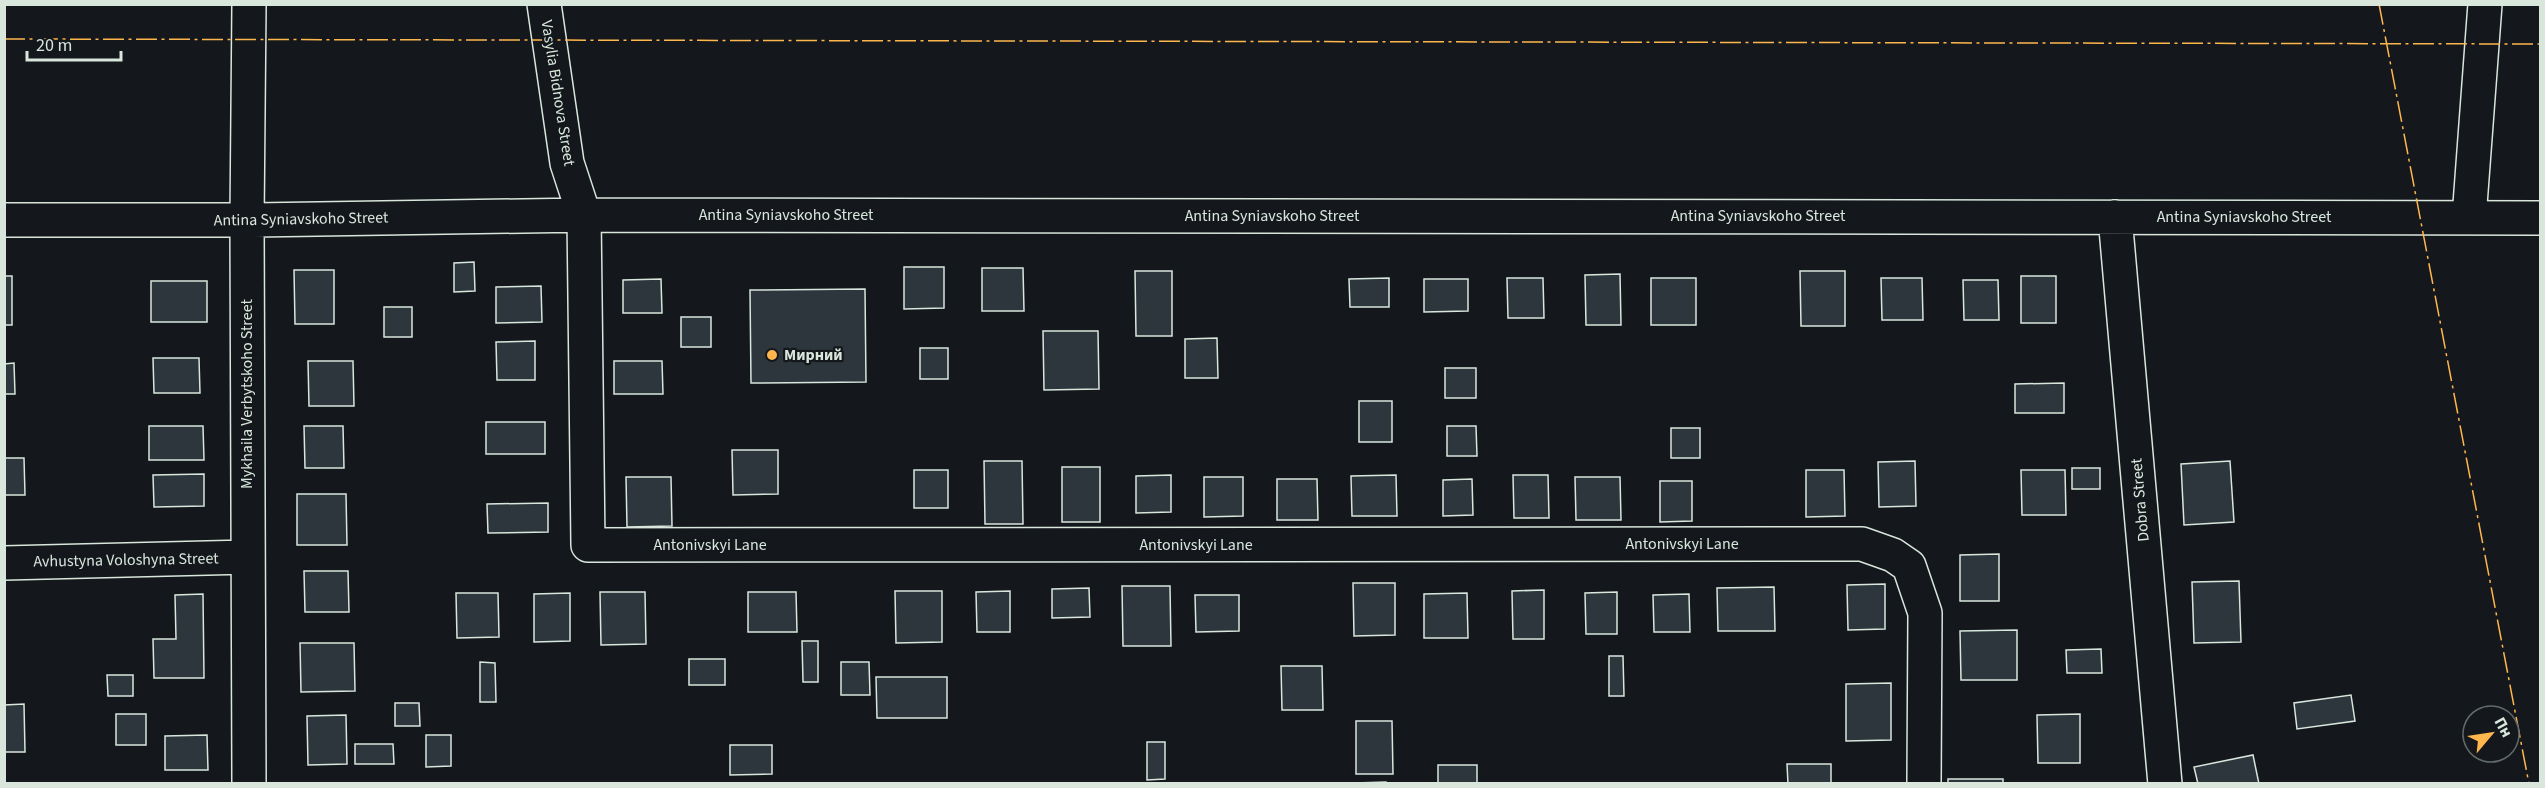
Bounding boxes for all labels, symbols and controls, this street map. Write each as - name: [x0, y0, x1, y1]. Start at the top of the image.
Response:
- street label: Vasylia Bidnova Street: [536, 18, 580, 168]
- scale bar: [27, 24, 122, 62]
- text: 20 m: [36, 33, 72, 58]
- street label: Antina Syniavskoho Street: [699, 204, 874, 226]
- street label: Antina Syniavskoho Street: [1185, 205, 1360, 227]
- street label: Antina Syniavskoho Street: [1671, 205, 1846, 227]
- street label: Antina Syniavskoho Street: [213, 206, 389, 232]
- street label: Antina Syniavskoho Street: [2157, 206, 2332, 228]
- street label: Mykhaila Verbytskoho Street: [236, 299, 258, 489]
- place label: Мирний: [784, 344, 843, 366]
- marker: Мирний: [765, 348, 779, 362]
- street label: Dobra Street: [2125, 457, 2155, 543]
- street label: Antonivskyi Lane: [1625, 533, 1739, 555]
- street label: Antonivskyi Lane: [653, 534, 767, 556]
- street label: Antonivskyi Lane: [1139, 534, 1253, 556]
- street label: Avhustyna Voloshyna Street: [33, 547, 219, 573]
- north arrow: [2461, 704, 2521, 764]
- text: Пн: [2489, 713, 2518, 741]

